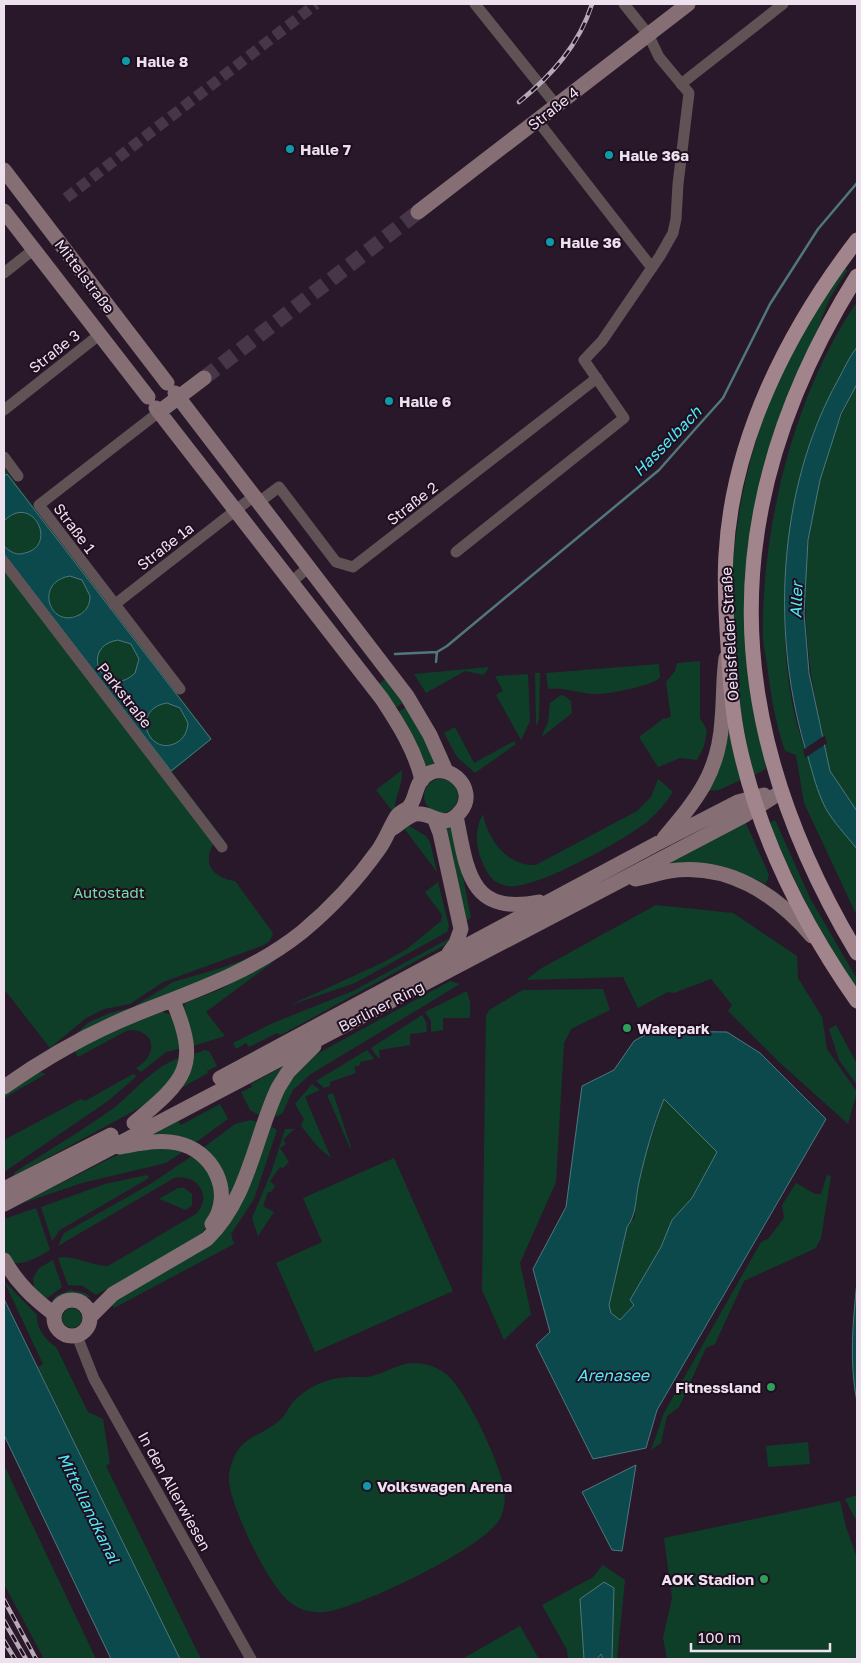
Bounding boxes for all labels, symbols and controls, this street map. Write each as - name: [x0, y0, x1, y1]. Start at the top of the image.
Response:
- place label: Halle 8: [136, 52, 188, 70]
- marker: Halle 8: [120, 55, 132, 67]
- street label: Straße 4: [524, 83, 582, 133]
- place label: Halle 7: [300, 140, 351, 158]
- marker: Halle 7: [284, 143, 296, 155]
- place label: Halle 36a: [619, 146, 689, 164]
- marker: Halle 36a: [603, 149, 615, 161]
- place label: Halle 36: [560, 233, 621, 251]
- street label: Mittelstraße: [51, 236, 119, 317]
- marker: Halle 36: [544, 236, 556, 248]
- street label: Straße 3: [25, 326, 83, 376]
- place label: Halle 6: [399, 392, 451, 410]
- marker: Halle 6: [383, 395, 395, 407]
- water label: Hasselbach: [629, 401, 706, 480]
- street label: Straße 2: [383, 478, 441, 528]
- street label: Straße 1: [50, 499, 100, 557]
- street label: Straße 1a: [133, 518, 197, 574]
- street label: Oebisfelder Straße: [716, 566, 741, 701]
- water label: Aller: [785, 579, 807, 618]
- street label: Parkstraße: [94, 659, 156, 732]
- park label: Autostadt: [73, 883, 145, 901]
- street label: Berliner Ring: [335, 977, 427, 1035]
- place label: Wakepark: [637, 1019, 710, 1037]
- marker: Wakepark: [621, 1022, 633, 1034]
- water label: Arenasee: [577, 1365, 651, 1385]
- place label: Fitnessland: [675, 1378, 761, 1396]
- marker: Fitnessland: [765, 1381, 777, 1393]
- street label: In den Allerwiesen: [135, 1428, 215, 1554]
- water label: Mittellandkanal: [54, 1449, 125, 1567]
- place label: Volkswagen Arena: [377, 1477, 513, 1495]
- marker: Volkswagen Arena: [361, 1480, 373, 1492]
- place label: AOK Stadion: [661, 1570, 754, 1588]
- marker: AOK Stadion: [758, 1573, 770, 1585]
- scale bar: [691, 1620, 830, 1652]
- text: 100 m: [698, 1628, 741, 1646]

